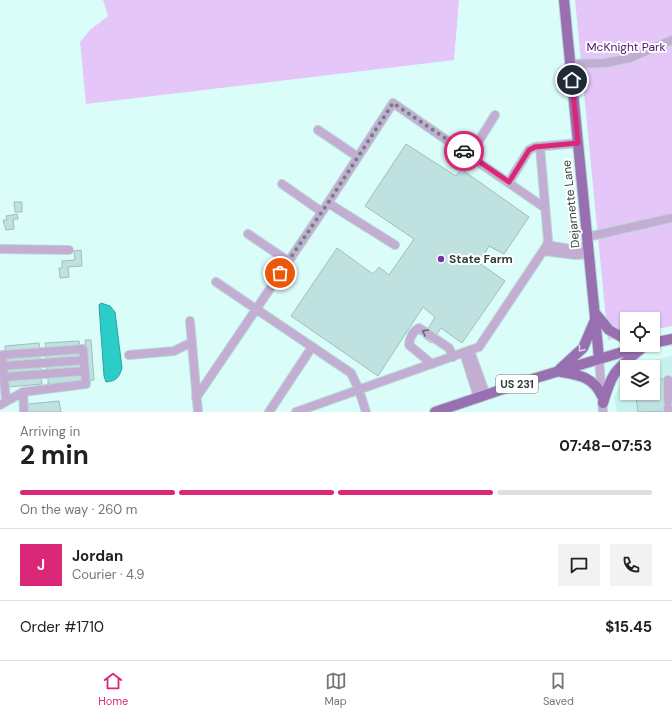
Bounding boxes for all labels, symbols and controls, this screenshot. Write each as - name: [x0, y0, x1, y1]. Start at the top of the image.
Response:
- park label: McKnight Park: [587, 39, 665, 55]
- pin: [555, 63, 589, 97]
- icon: home: [561, 69, 583, 91]
- courier: [444, 131, 484, 171]
- icon: car: [453, 140, 475, 162]
- street label: Dejarnette Lane: [558, 159, 584, 249]
- place label: State Farm: [449, 251, 513, 267]
- marker: State Farm: [436, 254, 446, 264]
- pin: [263, 256, 297, 290]
- icon: bag: [269, 262, 291, 284]
- map controls: [620, 312, 660, 400]
- button: locate: [620, 312, 660, 352]
- one-way arrow: [422, 329, 429, 336]
- one-way arrow: [578, 344, 585, 351]
- button: layers: [620, 360, 660, 400]
- road number: US 231: [496, 375, 538, 393]
- text: Arriving in: [20, 423, 80, 440]
- text: 07:48–07:53: [559, 436, 652, 456]
- text: 2 min: [20, 438, 89, 472]
- text: On the way · 260 m: [20, 501, 137, 518]
- button: chat: [558, 544, 600, 586]
- button: phone: [610, 544, 652, 586]
- text: Jordan: [72, 546, 123, 566]
- text: J: [37, 555, 45, 575]
- text: Courier · 4.9: [72, 566, 144, 583]
- text: Order #1710: [20, 617, 104, 637]
- text: $15.45: [605, 617, 652, 637]
- tab: Home: [98, 670, 128, 708]
- tab: Map: [325, 670, 347, 708]
- tab: Saved: [543, 670, 574, 708]

